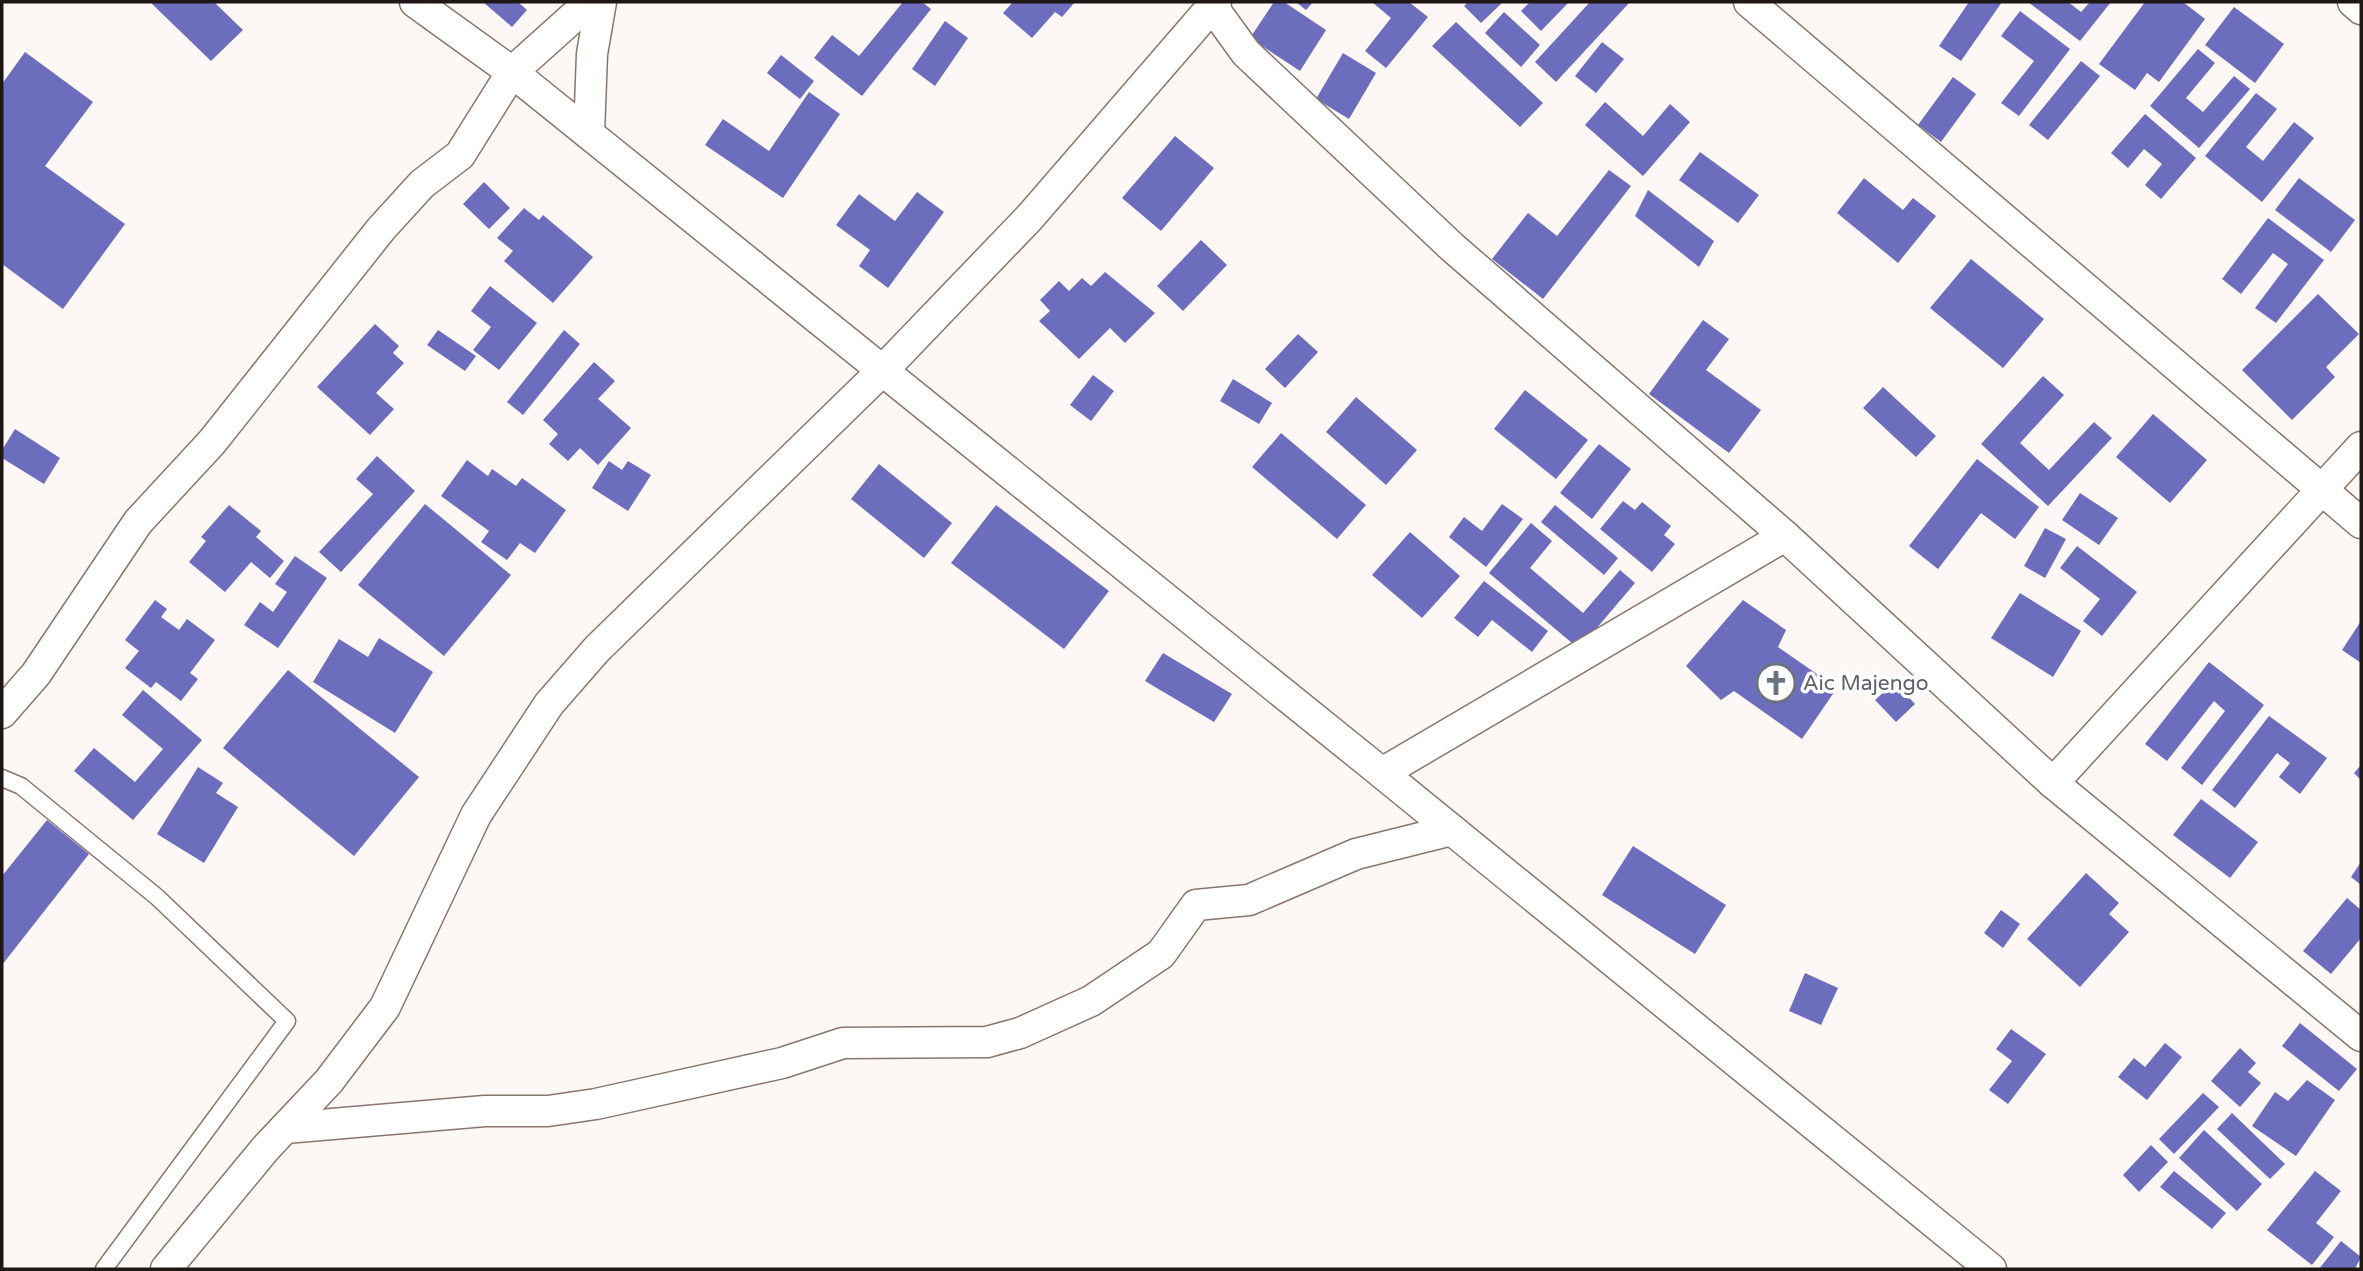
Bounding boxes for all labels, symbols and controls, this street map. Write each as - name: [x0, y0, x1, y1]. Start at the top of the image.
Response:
- church icon: Aic Majengo: [1755, 662, 1797, 704]
- place label: Aic Majengo: [1803, 671, 1929, 696]

